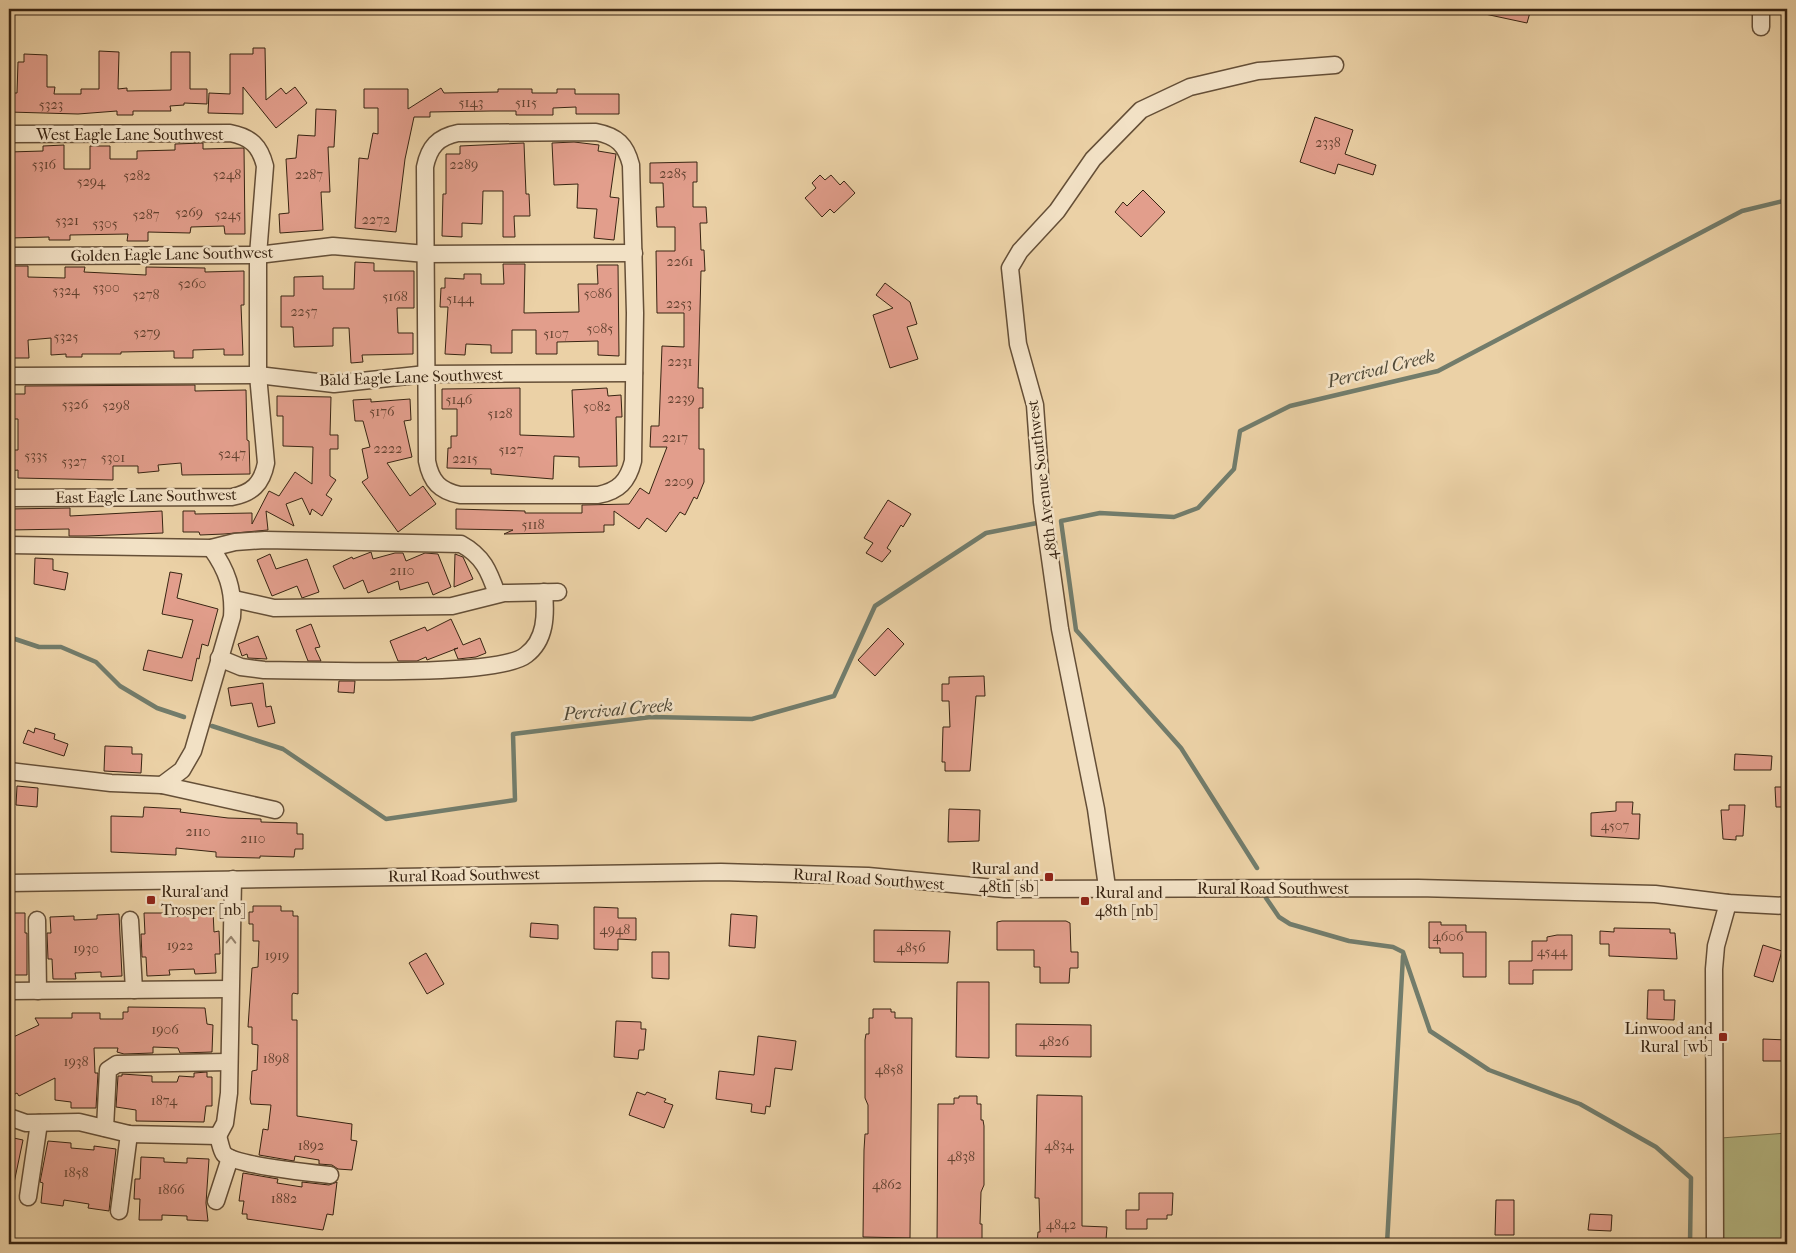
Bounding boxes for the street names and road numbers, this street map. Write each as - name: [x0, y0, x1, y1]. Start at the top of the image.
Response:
- street label: West Eagle Lane Southwest: [35, 125, 224, 144]
- street label: Golden Eagle Lane Southwest: [70, 243, 274, 265]
- street label: Bald Eagle Lane Southwest: [319, 364, 504, 390]
- street label: 48th Avenue Southwest: [1023, 398, 1061, 561]
- street label: East Eagle Lane Southwest: [55, 485, 237, 507]
- street label: Rural Road Southwest: [388, 864, 541, 886]
- street label: Rural Road Southwest: [792, 864, 946, 894]
- street label: Rural Road Southwest: [1197, 879, 1349, 898]

